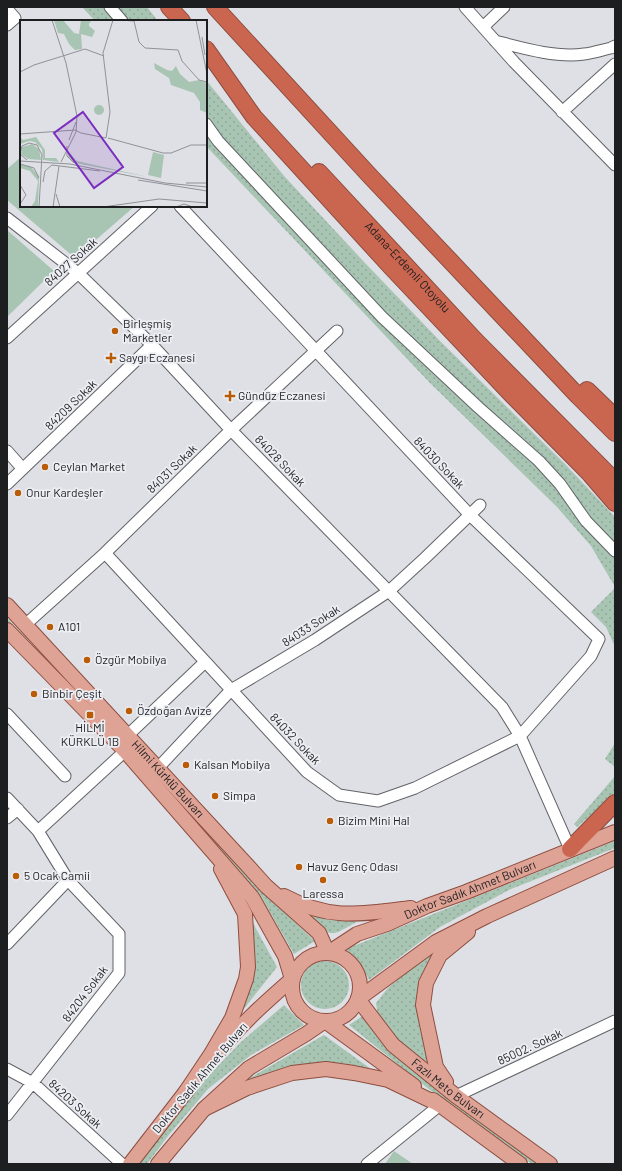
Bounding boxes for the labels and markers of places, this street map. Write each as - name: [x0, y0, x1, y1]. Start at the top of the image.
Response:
- place label: Birleşmiş Marketler: [123, 316, 173, 344]
- marker: Birleşmiş Marketler: [110, 326, 120, 336]
- place label: Saygı Eczanesi: [119, 350, 195, 364]
- marker: Saygı Eczanesi: [106, 353, 116, 363]
- place label: Gündüz Eczanesi: [238, 388, 325, 402]
- marker: Gündüz Eczanesi: [225, 391, 235, 401]
- place label: Ceylan Market: [53, 459, 125, 473]
- marker: Ceylan Market: [40, 462, 50, 472]
- place label: Onur Kardeşler: [26, 485, 104, 499]
- marker: Onur Kardeşler: [13, 488, 23, 498]
- place label: A101: [58, 619, 80, 633]
- marker: A101: [45, 622, 55, 632]
- place label: Özgür Mobilya: [95, 652, 167, 666]
- marker: Özgür Mobilya: [82, 655, 92, 665]
- place label: Binbir Çeşit: [42, 686, 102, 700]
- marker: Binbir Çeşit: [29, 689, 39, 699]
- place label: Özdoğan Avize: [137, 703, 212, 717]
- marker: Özdoğan Avize: [124, 706, 134, 716]
- marker: HİLMİ KÜRKLÜ 1B: [85, 710, 95, 720]
- place label: HİLMİ KÜRKLÜ 1B: [61, 720, 119, 748]
- place label: Kalsan Mobilya: [194, 757, 270, 771]
- marker: Kalsan Mobilya: [181, 760, 191, 770]
- place label: Simpa: [223, 788, 256, 802]
- marker: Simpa: [210, 791, 220, 801]
- place label: Bizim Mini Hal: [338, 813, 410, 827]
- marker: Bizim Mini Hal: [325, 816, 335, 826]
- place label: Havuz Genç Odası: [307, 859, 398, 873]
- marker: Havuz Genç Odası: [294, 862, 304, 872]
- place label: 5 Ocak Camii: [24, 868, 90, 882]
- marker: 5 Ocak Camii: [11, 871, 21, 881]
- marker: Laressa: [318, 875, 328, 885]
- place label: Laressa: [302, 886, 344, 900]

